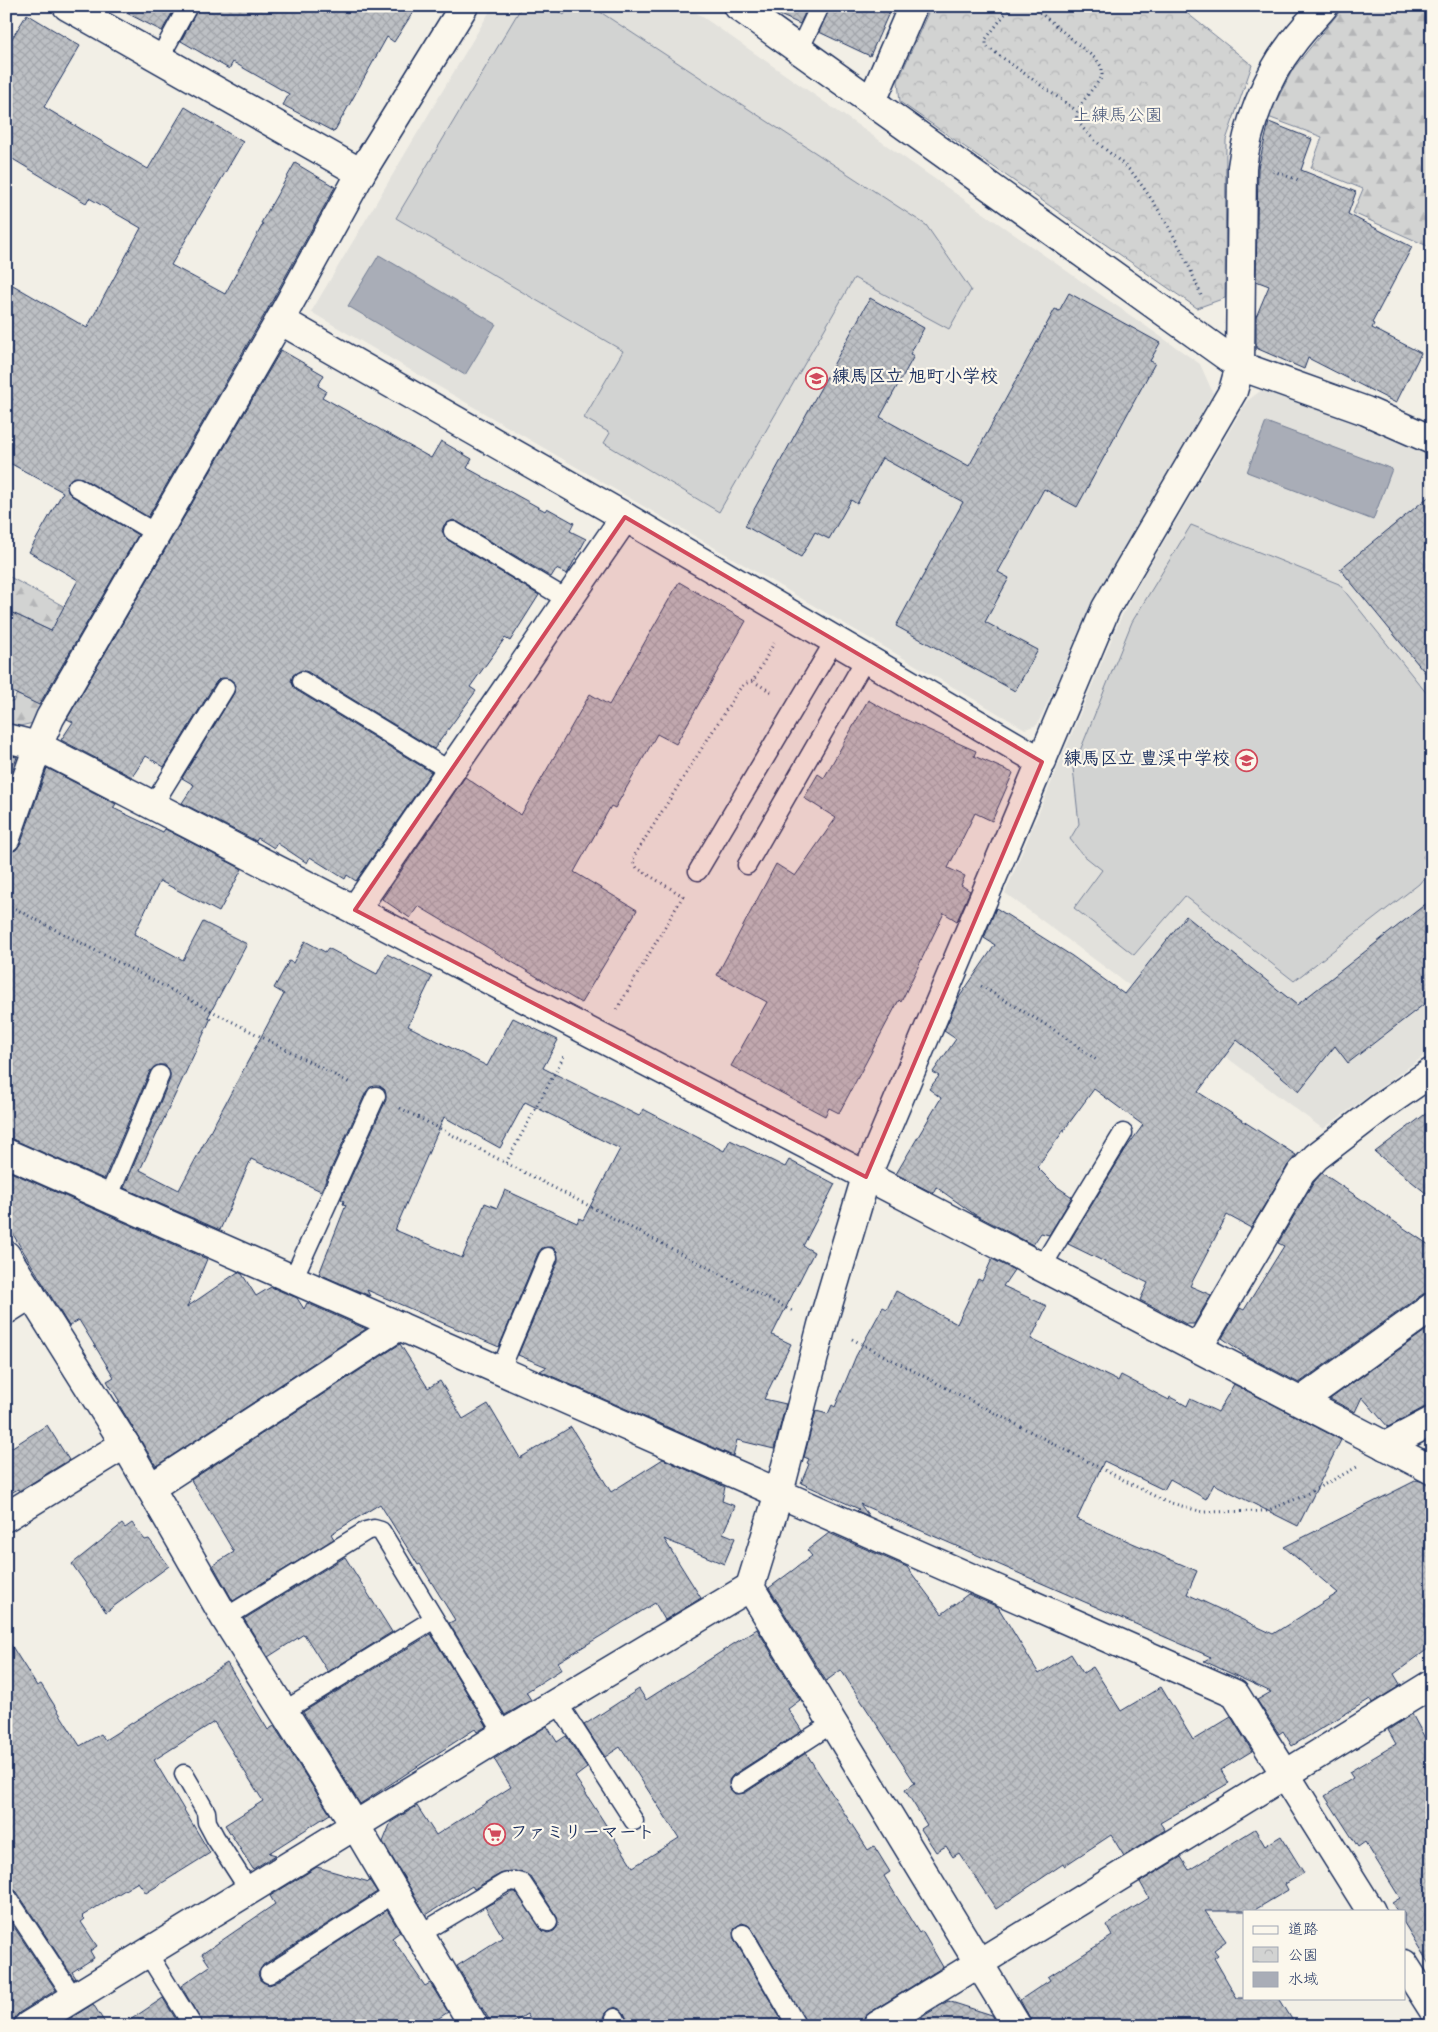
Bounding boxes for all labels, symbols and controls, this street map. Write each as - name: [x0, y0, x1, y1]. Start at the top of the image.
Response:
- park label: 上練馬公園: [1073, 106, 1163, 128]
- school or university icon: 練馬区立 旭町小学校: [804, 366, 828, 390]
- place label: 練馬区立 旭町小学校: [832, 367, 998, 389]
- school or university icon: 練馬区立 豊渓中学校: [1234, 748, 1258, 772]
- place label: 練馬区立 豊渓中学校: [1064, 749, 1230, 771]
- supermarket icon: ファミリーマート: [482, 1822, 506, 1846]
- place label: ファミリーマート: [510, 1824, 655, 1845]
- legend: [1243, 1910, 1406, 2000]
- text: 道路: [1288, 1922, 1318, 1940]
- text: 公園: [1288, 1948, 1318, 1966]
- text: 水域: [1288, 1971, 1318, 1990]

